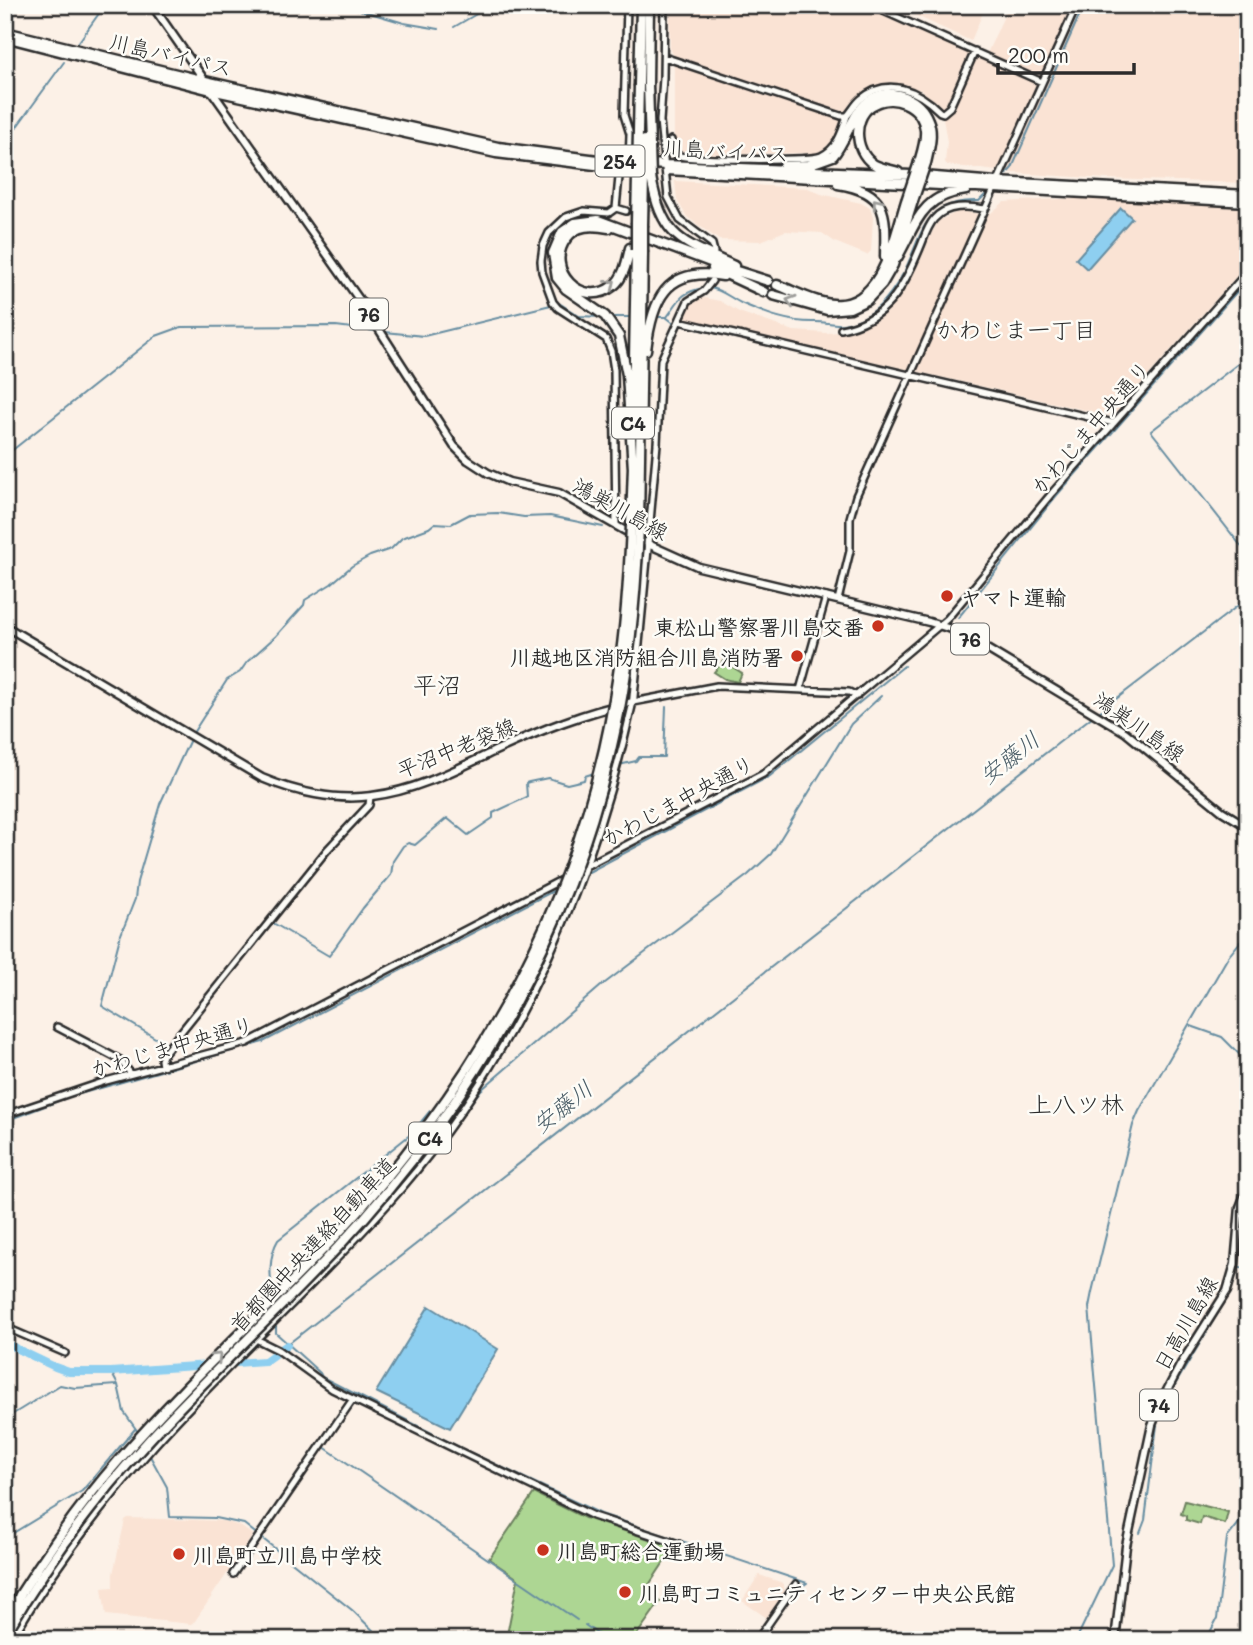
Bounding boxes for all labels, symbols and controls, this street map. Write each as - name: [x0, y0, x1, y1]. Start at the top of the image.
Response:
- street label: 川島バイパス: [107, 27, 235, 81]
- scale bar: [998, 32, 1134, 76]
- text: 200 m: [1008, 41, 1069, 68]
- street label: 川島バイパス: [663, 133, 789, 167]
- road number: 254: [596, 146, 644, 176]
- one-way arrow: [873, 199, 885, 211]
- one-way arrow: [603, 280, 616, 293]
- one-way arrow: [785, 294, 797, 309]
- road number: 76: [350, 298, 388, 330]
- district label: かわじま一丁目: [936, 314, 1097, 344]
- street label: かわじま中央通り: [1025, 355, 1155, 499]
- road number: C4: [612, 408, 654, 438]
- street label: 鴻巣川島線: [569, 471, 673, 545]
- place label: ヤマト運輸: [961, 583, 1066, 610]
- marker: ヤマト運輸: [939, 588, 955, 604]
- place label: 東松山警察署川島交番: [654, 613, 864, 640]
- marker: 東松山警察署川島交番: [870, 618, 886, 634]
- road number: 76: [951, 624, 989, 654]
- place label: 川越地区消防組合川島消防署: [510, 643, 783, 670]
- marker: 川越地区消防組合川島消防署: [789, 648, 805, 664]
- district label: 平沼: [413, 669, 461, 700]
- street label: 鴻巣川島線: [1089, 685, 1191, 767]
- street label: 平沼中老袋線: [393, 711, 519, 783]
- water label: 安藤川: [973, 724, 1045, 790]
- street label: かわじま中央通り: [597, 749, 759, 851]
- street label: かわじま中央通り: [88, 1010, 256, 1082]
- water label: 安藤川: [526, 1073, 598, 1139]
- district label: 上八ツ林: [1028, 1088, 1124, 1119]
- road number: C4: [409, 1122, 451, 1154]
- street label: 首都圏中央連絡自動車道: [223, 1150, 401, 1338]
- street label: 日高川島線: [1147, 1271, 1223, 1375]
- one-way arrow: [208, 1352, 221, 1365]
- road number: 74: [1140, 1390, 1178, 1420]
- place label: 川島町総合運動場: [557, 1537, 725, 1564]
- place label: 川島町立川島中学校: [193, 1541, 382, 1568]
- marker: 川島町総合運動場: [535, 1542, 551, 1558]
- marker: 川島町立川島中学校: [171, 1546, 187, 1562]
- place label: 川島町コミュニティセンター中央公民館: [639, 1579, 1016, 1606]
- marker: 川島町コミュニティセンター中央公民館: [617, 1584, 633, 1600]

